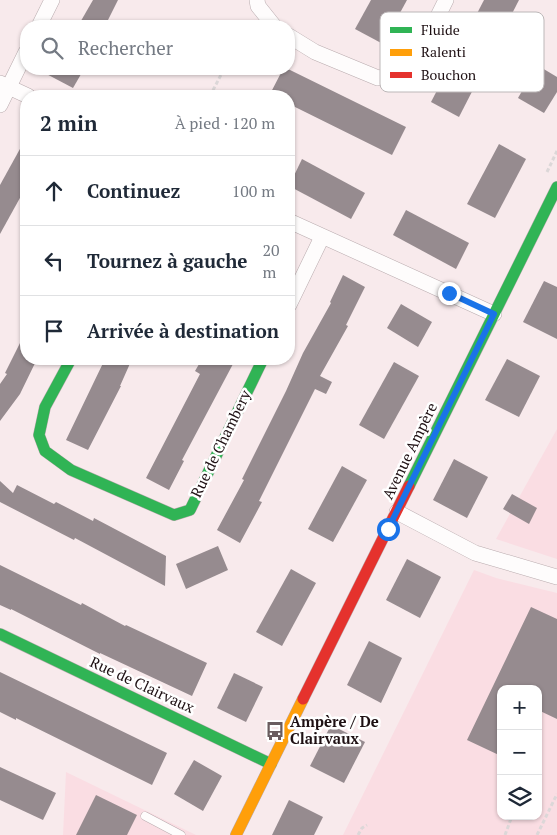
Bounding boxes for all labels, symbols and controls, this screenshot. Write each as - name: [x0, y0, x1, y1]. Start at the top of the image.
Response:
- legend: [380, 12, 544, 92]
- search box: [20, 20, 295, 75]
- text: Fluide: [421, 20, 460, 39]
- icon: search: [38, 34, 66, 62]
- text: Rechercher: [78, 35, 173, 60]
- text: Ralenti: [421, 42, 466, 61]
- text: Bouchon: [421, 65, 477, 84]
- text: 2 min: [40, 109, 97, 137]
- text: À pied · 120 m: [175, 112, 275, 134]
- icon: ahead: [40, 177, 68, 205]
- text: Continuez: [87, 178, 180, 203]
- text: 100 m: [232, 180, 275, 202]
- text: 20 m: [263, 239, 280, 283]
- icon: left: [40, 247, 68, 275]
- text: Tournez à gauche: [87, 248, 248, 273]
- route end: [438, 282, 461, 305]
- icon: arrive: [40, 317, 68, 345]
- text: Arrivée à destination: [87, 318, 279, 343]
- street label: Rue de Chambery: [185, 386, 255, 501]
- street label: Avenue Ampère: [377, 399, 441, 502]
- route start: [377, 518, 400, 541]
- street label: Rue de Clairvaux: [87, 651, 198, 717]
- map controls: [497, 685, 542, 820]
- button: +: [497, 685, 542, 730]
- place label: Ampère / De Clairvaux: [290, 711, 379, 748]
- bus stop icon: Ampère / De Clairvaux: [264, 720, 286, 742]
- button: −: [497, 730, 542, 775]
- button: layers: [497, 775, 542, 820]

